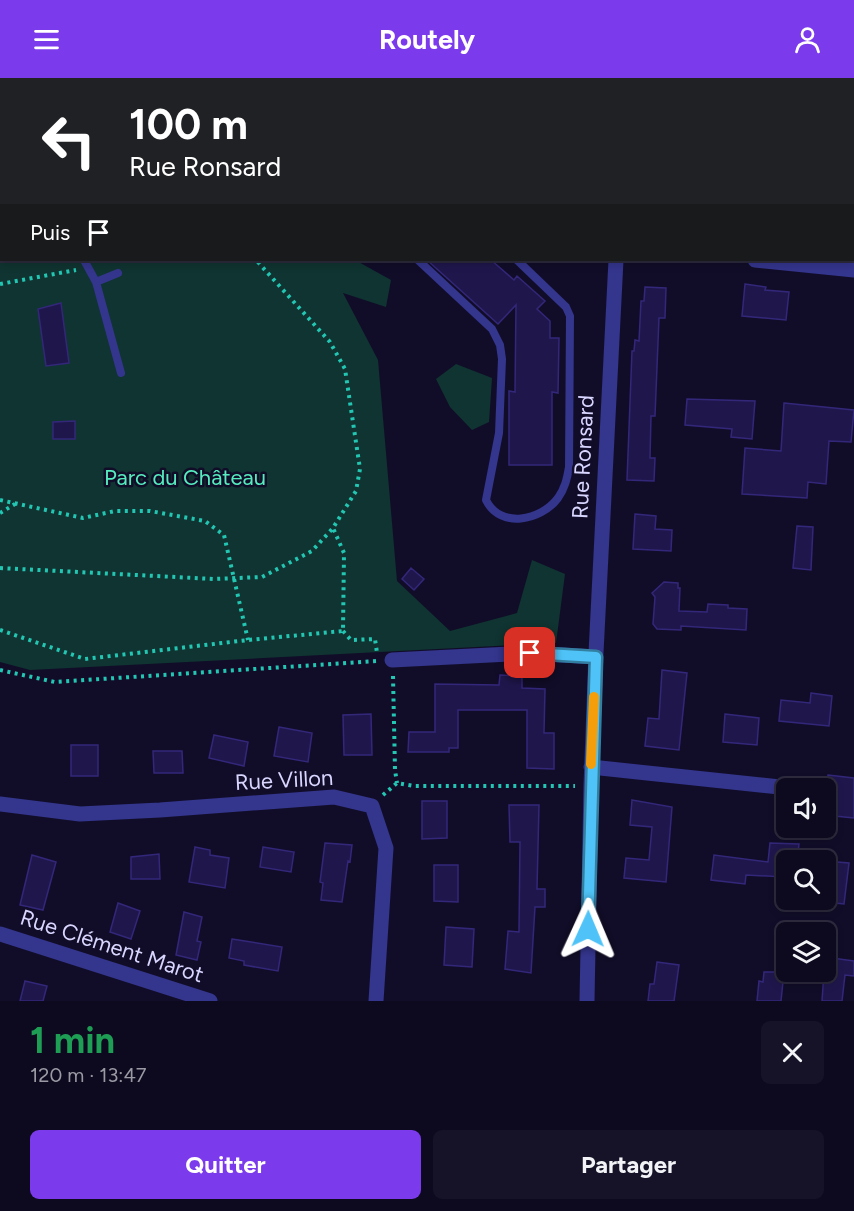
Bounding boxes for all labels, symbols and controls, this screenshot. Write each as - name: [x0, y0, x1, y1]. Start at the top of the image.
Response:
- icon: menu: [30, 23, 63, 56]
- text: Routely: [379, 23, 475, 56]
- icon: person: [791, 23, 824, 56]
- text: 100 m: [129, 99, 248, 150]
- icon: left: [30, 102, 108, 180]
- text: Rue Ronsard: [129, 150, 281, 183]
- icon: arrive: [82, 216, 115, 249]
- text: Puis: [30, 219, 70, 246]
- street label: Rue Ronsard: [566, 394, 600, 520]
- park label: Parc du Château: [104, 464, 266, 491]
- pin: [504, 627, 555, 678]
- icon: arrive: [513, 636, 546, 669]
- street label: Rue Villon: [234, 764, 334, 796]
- map controls: [776, 778, 836, 982]
- button: sound: [776, 778, 836, 838]
- button: search: [776, 850, 836, 910]
- position arrow: [556, 897, 620, 961]
- street label: Rue Clément Marot: [17, 904, 207, 988]
- button: layers: [776, 922, 836, 982]
- text: 1 min: [30, 1019, 115, 1062]
- button: close: [761, 1021, 824, 1084]
- text: 120 m · 13:47: [30, 1063, 147, 1087]
- button: Quitter: [30, 1130, 421, 1199]
- button: Partager: [433, 1130, 824, 1199]

